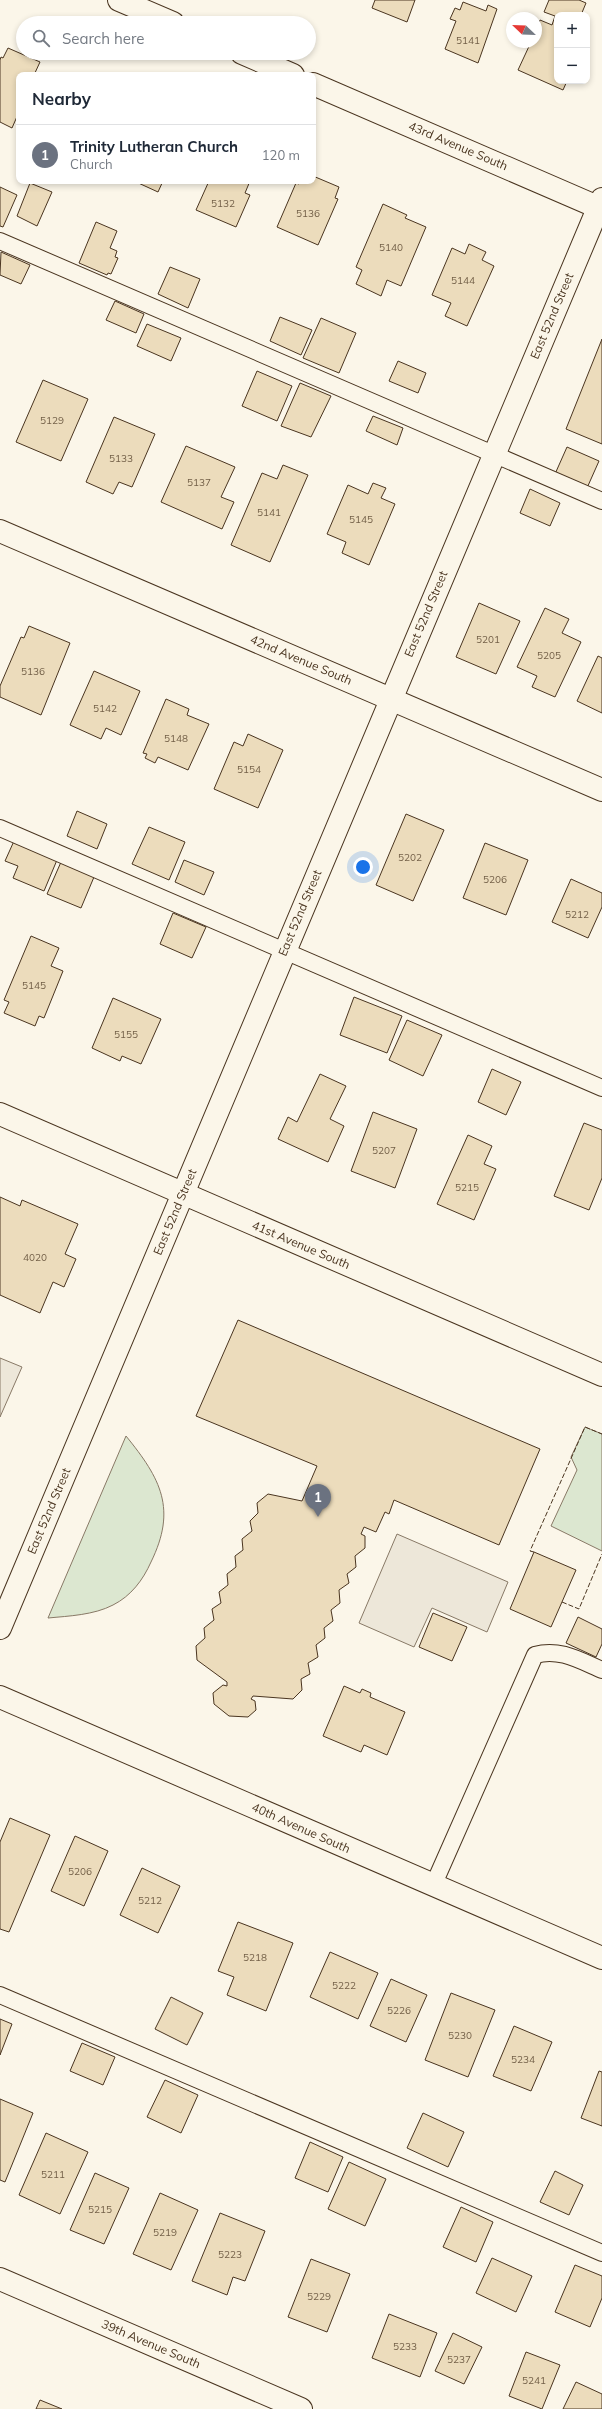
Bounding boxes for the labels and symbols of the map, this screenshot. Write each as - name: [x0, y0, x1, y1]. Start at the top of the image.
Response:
- north arrow: [506, 12, 542, 48]
- house number: 5141: [456, 34, 480, 47]
- street label: 43rd Avenue South: [406, 118, 510, 173]
- house number: 5132: [211, 197, 235, 210]
- house number: 5136: [296, 207, 320, 220]
- house number: 5140: [379, 241, 403, 254]
- street label: East 52nd Street: [527, 270, 576, 361]
- house number: 5144: [451, 274, 475, 287]
- house number: 5129: [40, 414, 64, 427]
- house number: 5133: [109, 452, 133, 465]
- house number: 5137: [187, 476, 211, 489]
- house number: 5141: [257, 506, 281, 519]
- house number: 5145: [349, 513, 373, 526]
- street label: East 52nd Street: [401, 568, 450, 659]
- street label: 42nd Avenue South: [248, 631, 354, 688]
- house number: 5201: [476, 633, 500, 646]
- house number: 5205: [537, 649, 561, 662]
- house number: 5136: [21, 665, 45, 678]
- house number: 5142: [93, 702, 117, 715]
- house number: 5148: [164, 732, 188, 745]
- house number: 5154: [237, 763, 261, 776]
- house number: 5202: [398, 851, 422, 864]
- your location: [353, 857, 373, 877]
- street label: East 52nd Street: [275, 867, 324, 958]
- house number: 5206: [483, 873, 507, 886]
- house number: 5212: [565, 908, 589, 921]
- house number: 5145: [22, 979, 46, 992]
- house number: 5155: [114, 1028, 138, 1041]
- house number: 5207: [372, 1144, 396, 1157]
- street label: East 52nd Street: [150, 1166, 199, 1257]
- house number: 5215: [455, 1181, 479, 1194]
- street label: 41st Avenue South: [250, 1217, 352, 1272]
- house number: 4020: [23, 1251, 47, 1264]
- street label: East 52nd Street: [24, 1465, 73, 1556]
- pin: 1: [305, 1484, 331, 1517]
- street label: 40th Avenue South: [250, 1799, 353, 1856]
- house number: 5206: [68, 1865, 92, 1878]
- house number: 5212: [138, 1894, 162, 1907]
- house number: 5218: [243, 1951, 267, 1964]
- house number: 5222: [332, 1979, 356, 1992]
- house number: 5226: [387, 2004, 411, 2017]
- house number: 5230: [448, 2029, 472, 2042]
- house number: 5234: [511, 2053, 535, 2066]
- house number: 5211: [41, 2168, 65, 2181]
- house number: 5215: [88, 2203, 112, 2216]
- house number: 5219: [153, 2226, 177, 2239]
- house number: 5223: [218, 2248, 242, 2261]
- house number: 5229: [307, 2290, 331, 2303]
- street label: 39th Avenue South: [99, 2316, 203, 2371]
- house number: 5233: [393, 2340, 417, 2353]
- house number: 5237: [447, 2353, 471, 2366]
- house number: 5241: [522, 2374, 546, 2387]

